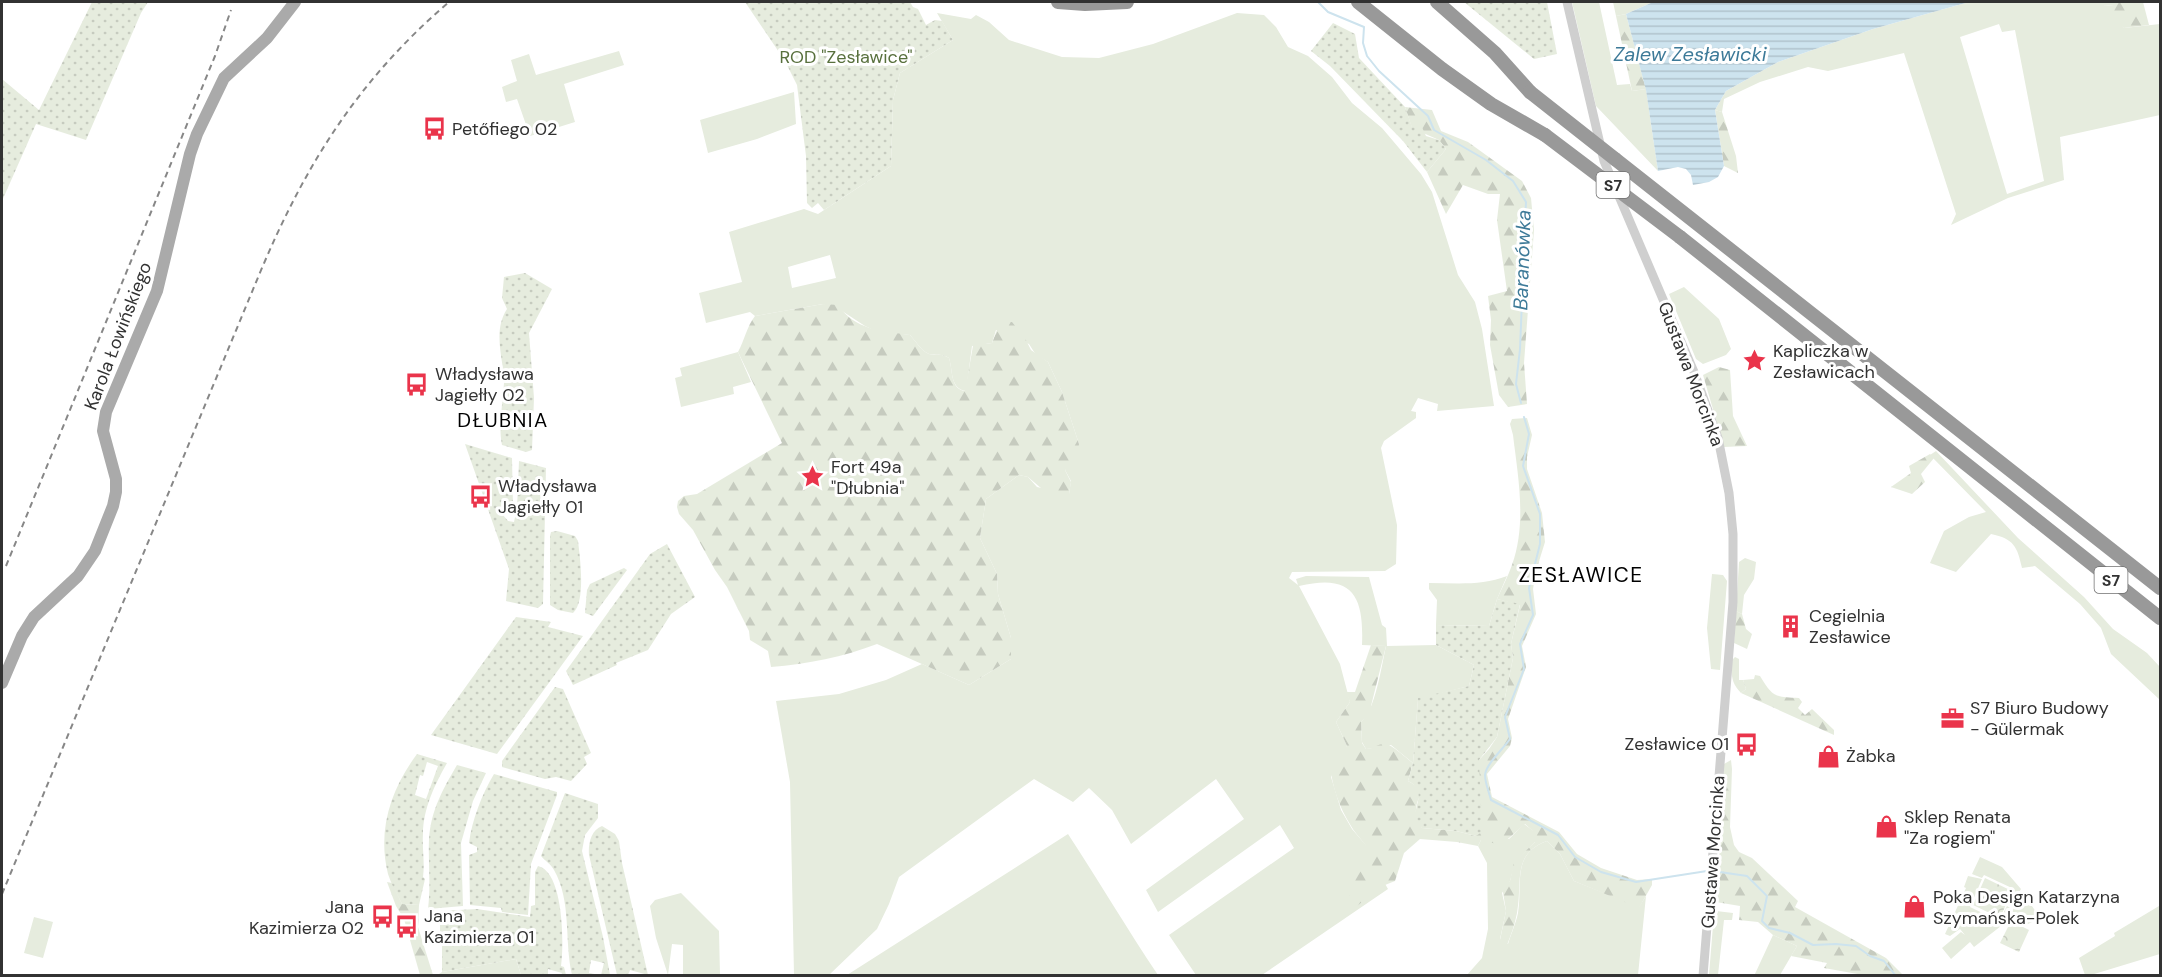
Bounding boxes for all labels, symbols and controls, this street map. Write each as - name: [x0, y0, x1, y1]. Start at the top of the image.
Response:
- water label: Zalew Zesławicki: [1613, 41, 1768, 67]
- park label: ROD "Zesławice": [779, 45, 913, 69]
- bus stop icon: Petőfiego 02: [421, 116, 447, 142]
- place label: Petőfiego 02: [452, 117, 557, 141]
- road number: S7: [1596, 172, 1630, 198]
- water label: Baranówka: [1507, 209, 1537, 311]
- street label: Karola Łowińskiego: [79, 259, 157, 413]
- street label: Gustawa Morcinka: [1652, 298, 1730, 450]
- place label: Kapliczka w Zesławicach: [1773, 339, 1875, 384]
- place icon: Kapliczka w Zesławicach: [1742, 348, 1768, 374]
- place label: Władysława Jagiełły 02: [435, 362, 534, 407]
- bus stop icon: Władysława Jagiełły 02: [404, 371, 430, 397]
- district label: DŁUBNIA: [457, 407, 549, 433]
- place label: Fort 49a "Dłubnia": [831, 455, 904, 500]
- place icon: Fort 49a "Dłubnia": [800, 464, 826, 490]
- place label: Władysława Jagiełły 01: [498, 474, 597, 519]
- bus stop icon: Władysława Jagiełły 01: [467, 483, 493, 509]
- district label: ZESŁAWICE: [1518, 561, 1644, 589]
- road number: S7: [2094, 567, 2128, 593]
- place label: Cegielnia Zesławice: [1809, 604, 1891, 649]
- building icon: Cegielnia Zesławice: [1778, 613, 1804, 639]
- place label: S7 Biuro Budowy - Gülermak: [1970, 696, 2109, 741]
- office icon: S7 Biuro Budowy - Gülermak: [1939, 705, 1965, 731]
- bus stop icon: Zesławice 01: [1734, 731, 1760, 757]
- place label: Zesławice 01: [1625, 732, 1729, 756]
- shop icon: Żabka: [1815, 743, 1841, 769]
- place label: Żabka: [1846, 744, 1896, 768]
- street label: Gustawa Morcinka: [1696, 775, 1730, 929]
- place label: Sklep Renata "Za rogiem": [1904, 805, 2011, 850]
- shop icon: Sklep Renata "Za rogiem": [1873, 814, 1899, 840]
- place label: Poka Design Katarzyna Szymańska-Polek: [1933, 885, 2120, 930]
- shop icon: Poka Design Katarzyna Szymańska-Polek: [1902, 894, 1928, 920]
- place label: Jana Kazimierza 02: [249, 895, 364, 940]
- bus stop icon: Jana Kazimierza 02: [369, 904, 395, 930]
- place label: Jana Kazimierza 01: [424, 904, 534, 949]
- bus stop icon: Jana Kazimierza 01: [393, 913, 419, 939]

